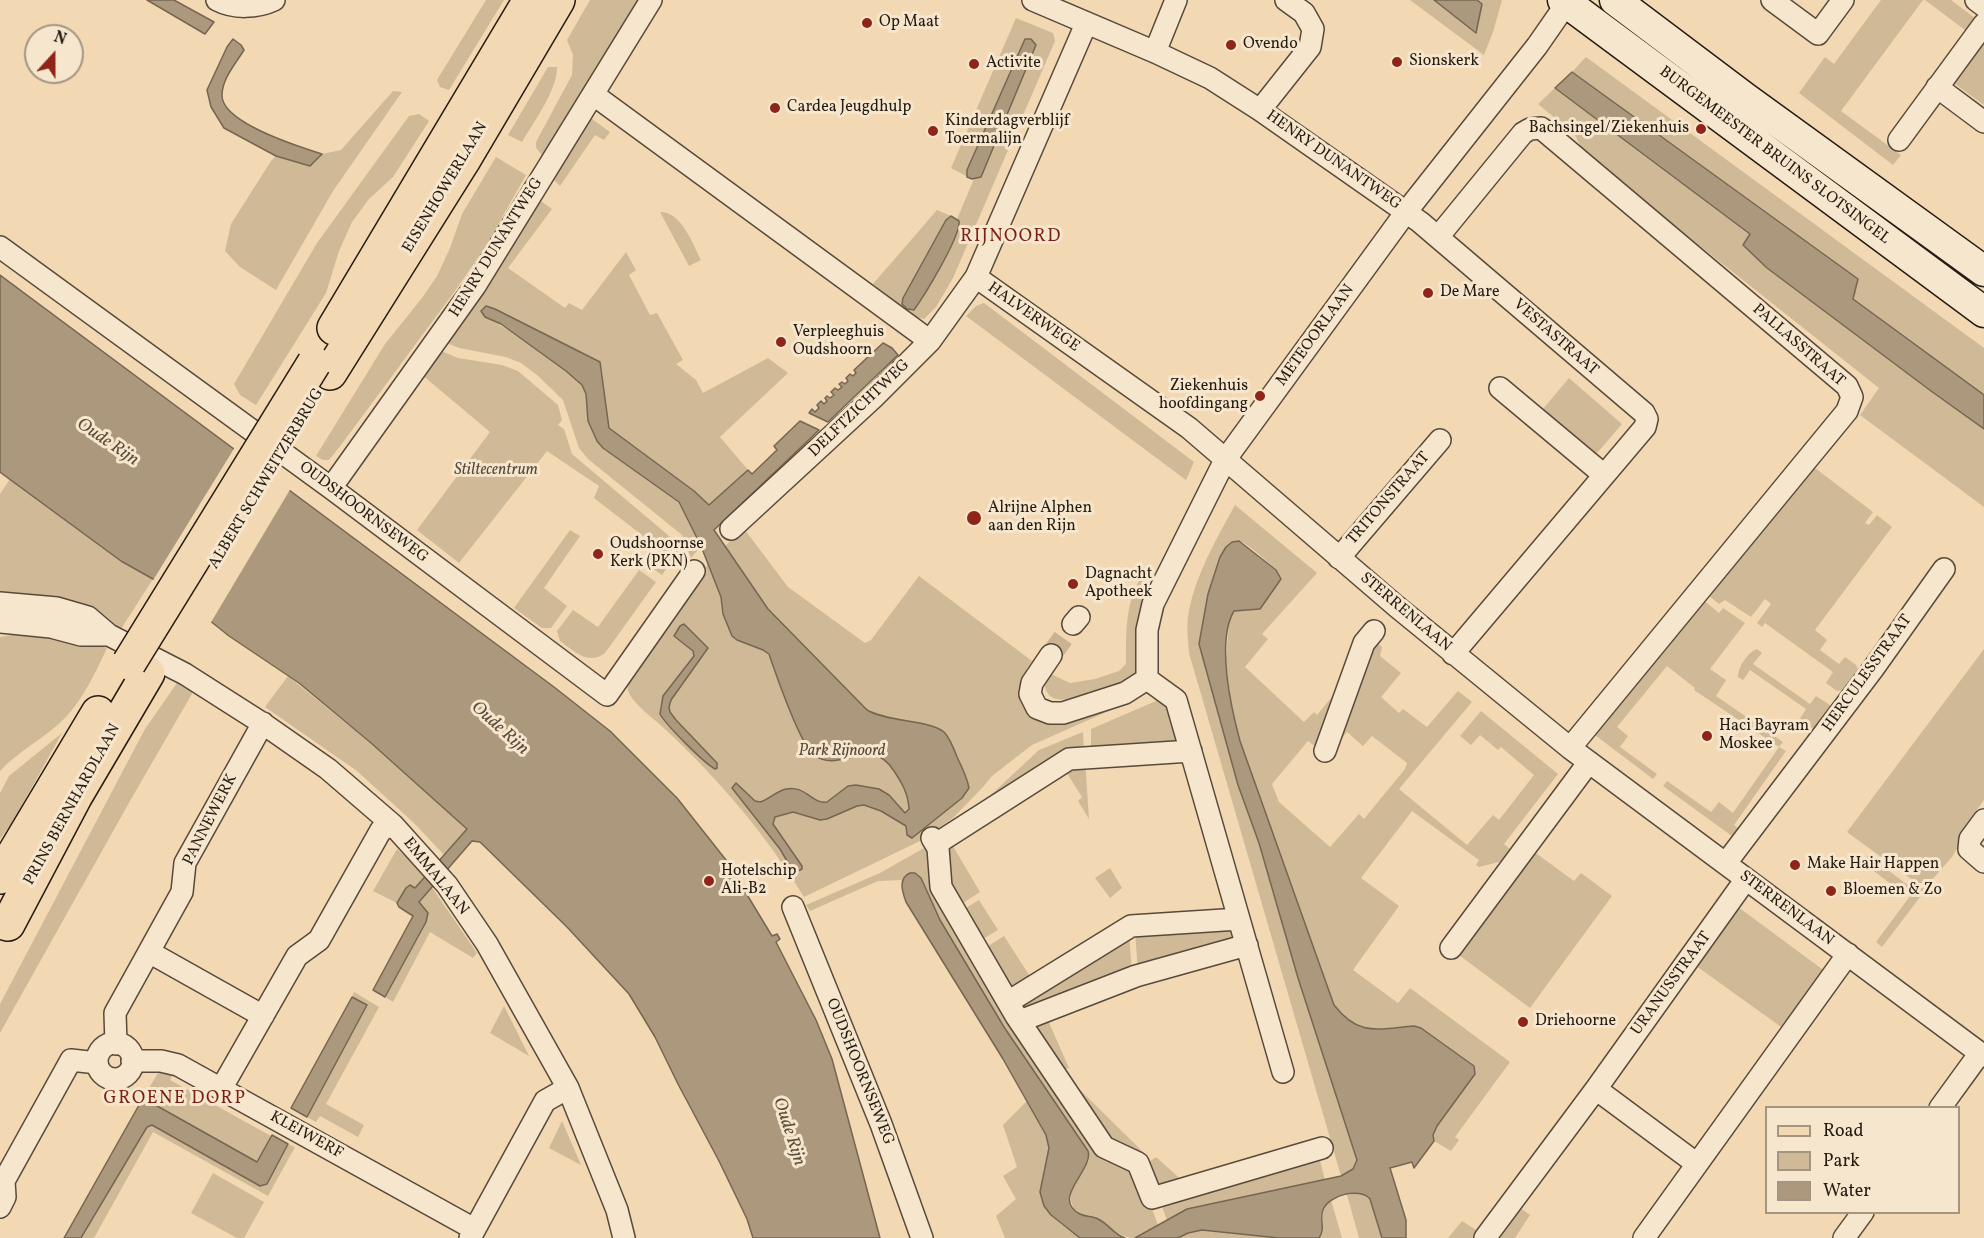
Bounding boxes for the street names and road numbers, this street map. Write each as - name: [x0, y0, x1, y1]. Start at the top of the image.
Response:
- street label: BURGEMEESTER BRUINS SLOTSINGEL: [1655, 63, 1893, 249]
- street label: HENRY DUNANTWEG: [1262, 107, 1404, 215]
- street label: EISENHOWERLAAN: [399, 119, 493, 257]
- street label: HENRY DUNANTWEG: [446, 175, 548, 321]
- street label: HALVERWEGE: [983, 279, 1083, 357]
- street label: METEOORLAAN: [1273, 282, 1359, 390]
- street label: VESTASTRAAT: [1508, 296, 1602, 380]
- street label: PALLASSTRAAT: [1748, 300, 1848, 392]
- street label: DELFTZICHTWEG: [806, 356, 914, 462]
- street label: ALBERT SCHWEITZERBRUG: [205, 385, 329, 573]
- street label: TRITONSTRAAT: [1343, 449, 1435, 549]
- street label: OUDSHOORNSEWEG: [295, 458, 431, 568]
- street label: STERRENLAAN: [1355, 569, 1455, 657]
- street label: HERCULESSTRAAT: [1819, 612, 1917, 736]
- street label: PRINS BERNHARDLAAN: [21, 721, 125, 889]
- street label: PANNEWERK: [180, 771, 242, 869]
- street label: EMMALAAN: [398, 834, 472, 920]
- street label: STERRENLAAN: [1735, 867, 1837, 951]
- street label: URANUSSTRAAT: [1628, 928, 1716, 1040]
- street label: OUDSHOORNSEWEG: [821, 996, 897, 1148]
- street label: KLEIWERF: [266, 1108, 346, 1164]

